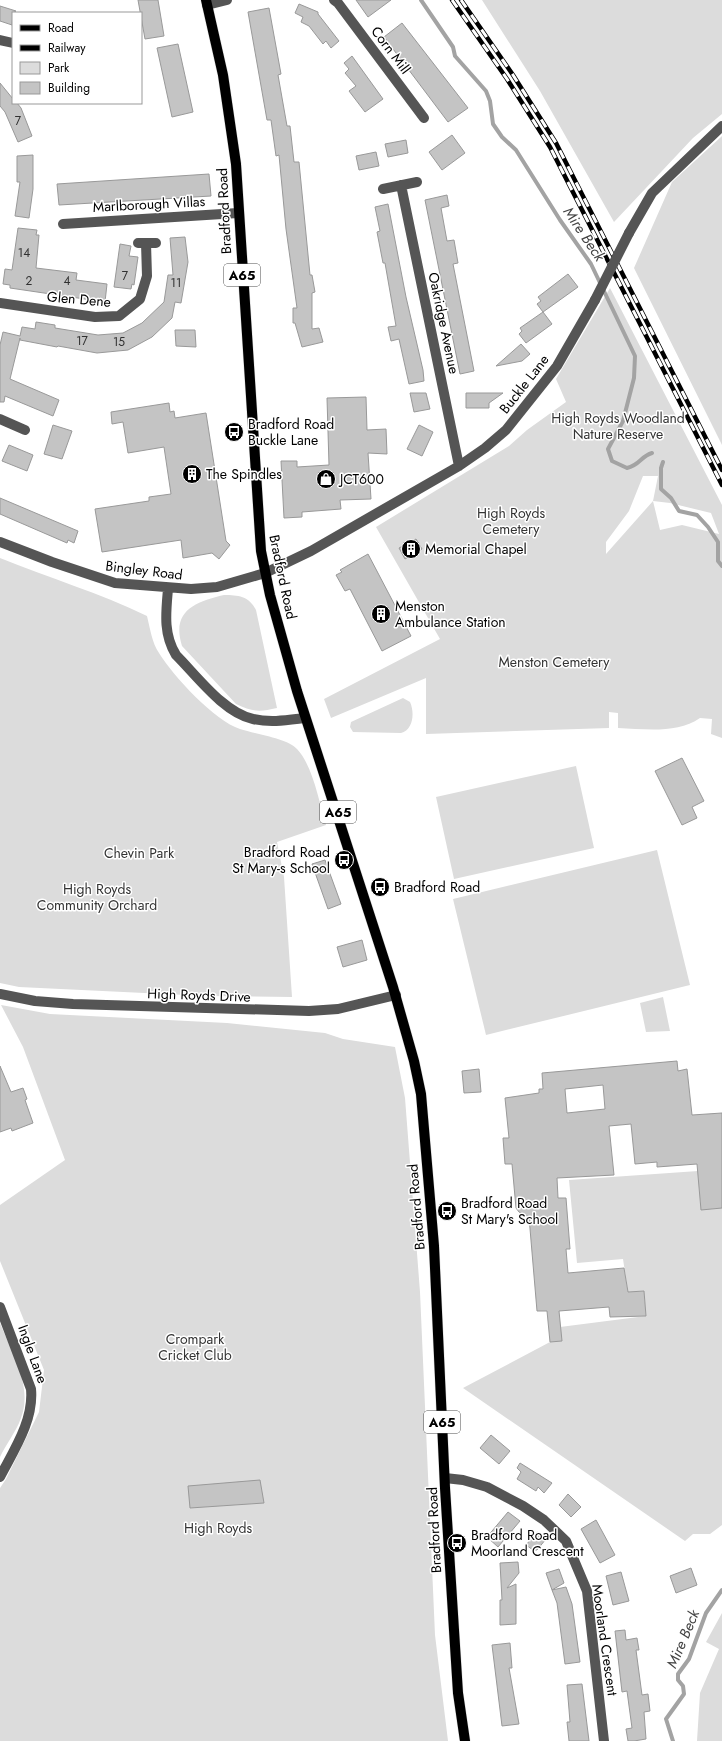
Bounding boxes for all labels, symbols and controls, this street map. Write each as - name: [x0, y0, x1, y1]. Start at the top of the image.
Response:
- legend: [12, 12, 142, 104]
- text: Road: [48, 19, 74, 37]
- street label: Corn Mill: [366, 22, 416, 78]
- text: Railway: [48, 39, 86, 57]
- text: Park: [48, 59, 70, 77]
- text: Building: [48, 79, 90, 97]
- house number: 7: [15, 112, 22, 130]
- street label: Bradford Road: [212, 167, 236, 255]
- street label: Marlborough Villas: [92, 191, 206, 217]
- water label: Mire Beck: [558, 202, 611, 266]
- house number: 14: [18, 244, 30, 262]
- road number: A65: [224, 264, 260, 286]
- house number: 7: [122, 267, 129, 285]
- street label: Oakridge Avenue: [423, 270, 465, 376]
- house number: 2: [26, 272, 33, 290]
- house number: 4: [64, 272, 71, 290]
- house number: 11: [171, 274, 181, 292]
- street label: Glen Dene: [46, 286, 112, 312]
- house number: 17: [76, 332, 89, 350]
- house number: 15: [113, 333, 125, 351]
- street label: Buckle Lane: [494, 350, 554, 418]
- park label: High Royds Woodland Nature Reserve: [551, 408, 685, 444]
- place label: Bradford Road Buckle Lane: [248, 414, 334, 450]
- bus stop icon: Bradford Road Buckle Lane: [223, 421, 245, 443]
- building icon: The Spindles: [181, 463, 203, 485]
- place label: The Spindles: [206, 464, 282, 484]
- shop icon: JCT600: [315, 468, 337, 490]
- place label: JCT600: [338, 469, 384, 489]
- park label: High Royds Cemetery: [477, 503, 545, 539]
- street label: Bradford Road: [264, 533, 302, 621]
- building icon: Memorial Chapel: [400, 538, 422, 560]
- place label: Memorial Chapel: [425, 539, 527, 559]
- street label: Bingley Road: [104, 555, 184, 585]
- place label: Menston Ambulance Station: [395, 596, 506, 632]
- building icon: Menston Ambulance Station: [370, 603, 392, 625]
- park label: Menston Cemetery: [499, 652, 610, 672]
- road number: A65: [320, 801, 356, 823]
- place label: Bradford Road St Mary-s School: [232, 842, 330, 878]
- park label: Chevin Park: [104, 843, 175, 863]
- bus stop icon: Bradford Road St Mary-s School: [333, 849, 355, 871]
- bus stop icon: Bradford Road: [369, 876, 391, 898]
- place label: Bradford Road: [394, 877, 480, 897]
- park label: High Royds Community Orchard: [37, 879, 157, 915]
- street label: High Royds Drive: [147, 983, 251, 1007]
- street label: Bradford Road: [402, 1163, 430, 1251]
- place label: Bradford Road St Mary's School: [461, 1193, 558, 1229]
- bus stop icon: Bradford Road St Mary's School: [436, 1200, 458, 1222]
- street label: Ingle Lane: [13, 1322, 53, 1386]
- park label: Crompark Cricket Club: [158, 1329, 232, 1365]
- road number: A65: [424, 1411, 460, 1433]
- street label: Bradford Road: [422, 1486, 446, 1574]
- park label: High Royds: [184, 1518, 252, 1538]
- place label: Bradford Road Moorland Crescent: [471, 1525, 584, 1561]
- bus stop icon: Bradford Road Moorland Crescent: [446, 1532, 468, 1554]
- street label: Moorland Crescent: [587, 1583, 623, 1698]
- water label: Mire Beck: [661, 1606, 705, 1672]

